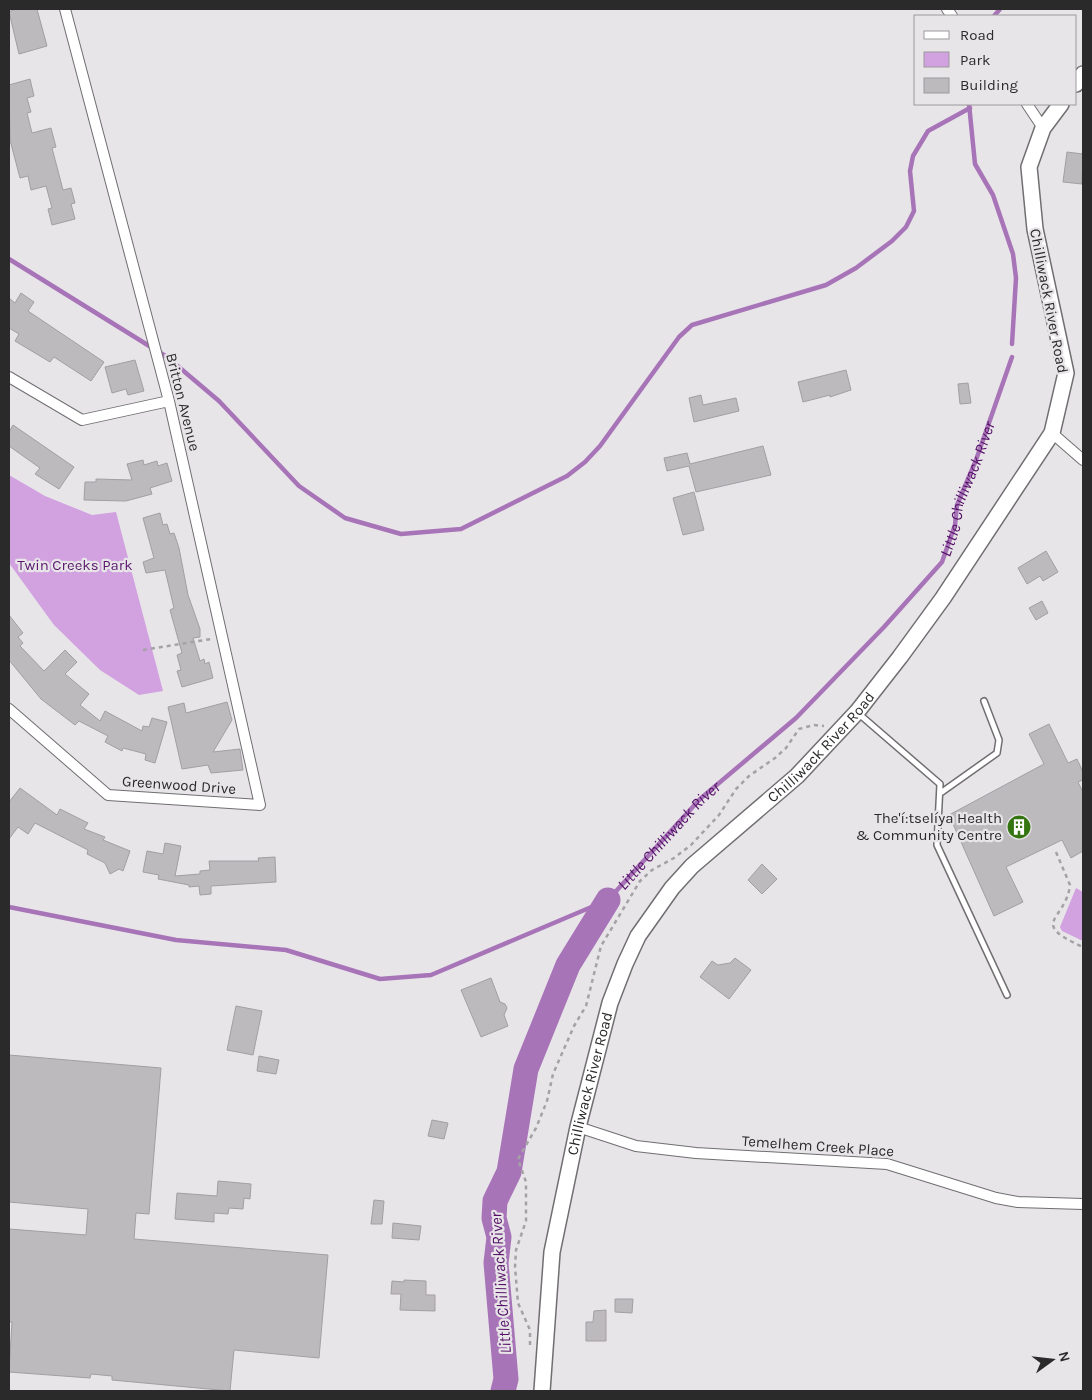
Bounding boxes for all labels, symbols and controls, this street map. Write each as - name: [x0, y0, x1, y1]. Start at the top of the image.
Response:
- legend: [914, 15, 1077, 105]
- text: Road: [960, 26, 995, 44]
- text: Park: [960, 51, 990, 69]
- text: Building: [960, 76, 1018, 94]
- street label: Chilliwack River Road: [1026, 227, 1072, 375]
- street label: Britton Avenue: [162, 351, 204, 453]
- water label: Little Chilliwack River: [936, 418, 999, 559]
- park label: Twin Creeks Park: [17, 556, 133, 574]
- street label: Chilliwack River Road: [764, 688, 878, 806]
- street label: Greenwood Drive: [121, 772, 237, 798]
- water label: Little Chilliwack River: [613, 777, 724, 894]
- place label: The'í:tselíya Health & Community Centre: [856, 809, 1002, 844]
- building icon: The'í:tselíya Health & Community Centre: [1006, 814, 1032, 840]
- street label: Chilliwack River Road: [563, 1010, 616, 1157]
- street label: Temelhem Creek Place: [741, 1132, 895, 1160]
- water label: Little Chilliwack River: [486, 1211, 515, 1354]
- north arrow: [1027, 1335, 1077, 1385]
- text: N: [1055, 1350, 1074, 1364]

